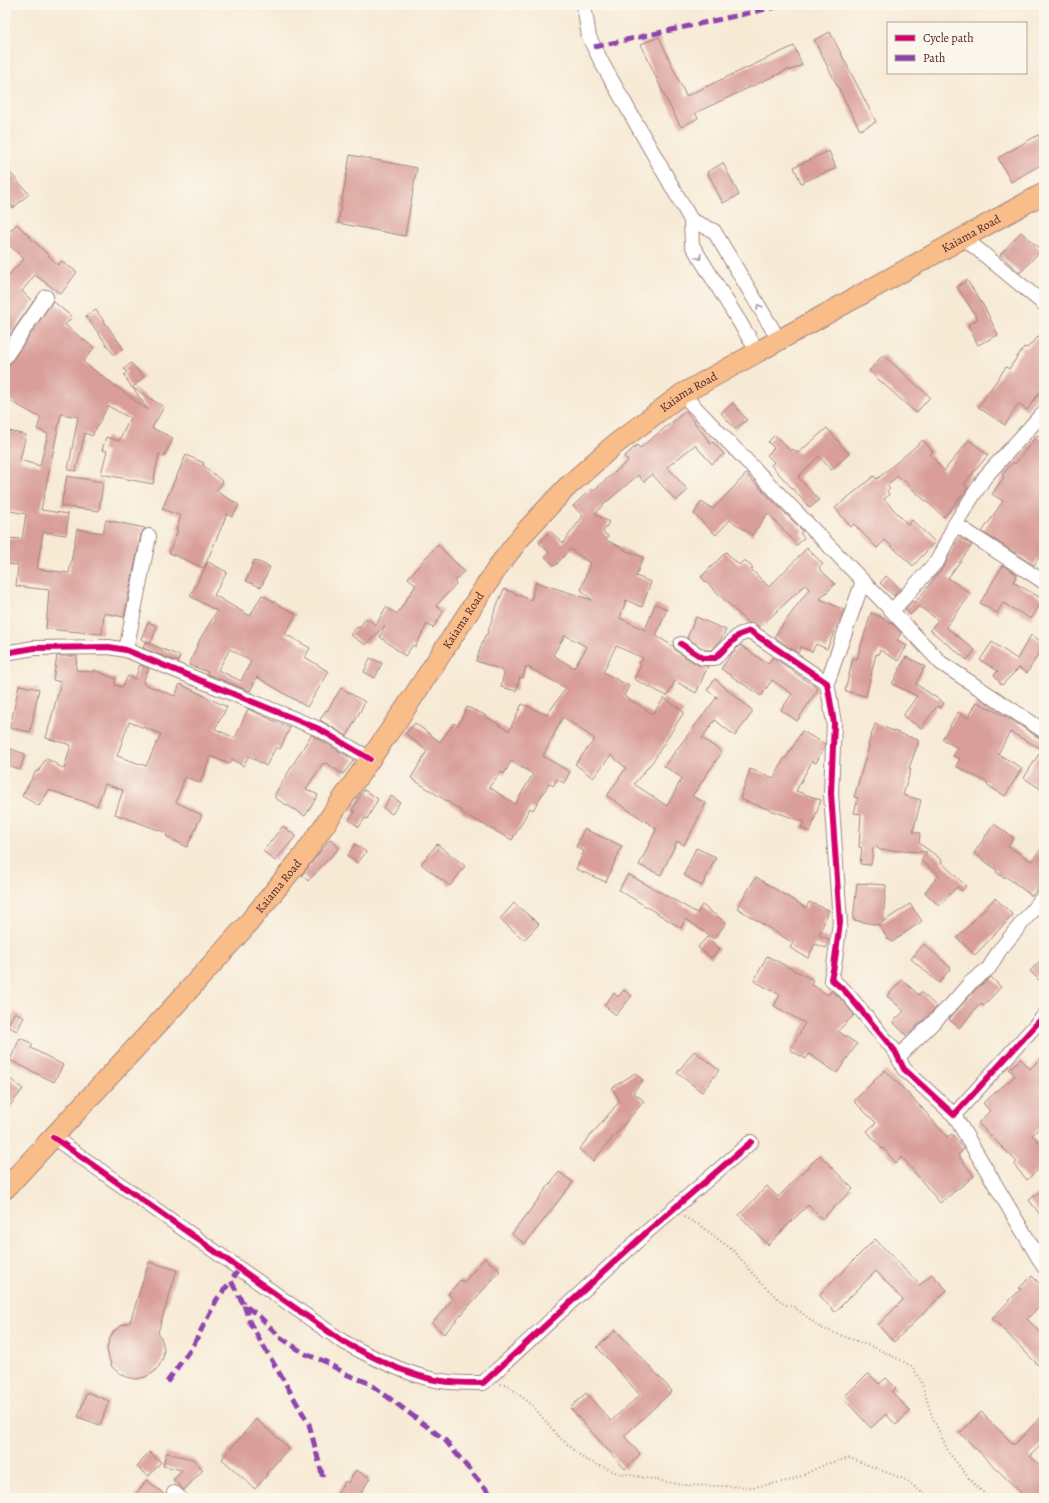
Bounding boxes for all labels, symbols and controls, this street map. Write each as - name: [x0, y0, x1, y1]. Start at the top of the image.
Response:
- legend: [887, 22, 1027, 74]
- text: Cycle path: [923, 30, 974, 46]
- text: Path: [923, 50, 946, 66]
- street label: Kaiama Road: [939, 211, 1004, 256]
- one-way arrow: [694, 253, 702, 260]
- one-way arrow: [757, 303, 764, 311]
- street label: Kaiama Road: [656, 368, 720, 416]
- street label: Kaiama Road: [439, 588, 488, 652]
- street label: Kaiama Road: [252, 856, 305, 916]

